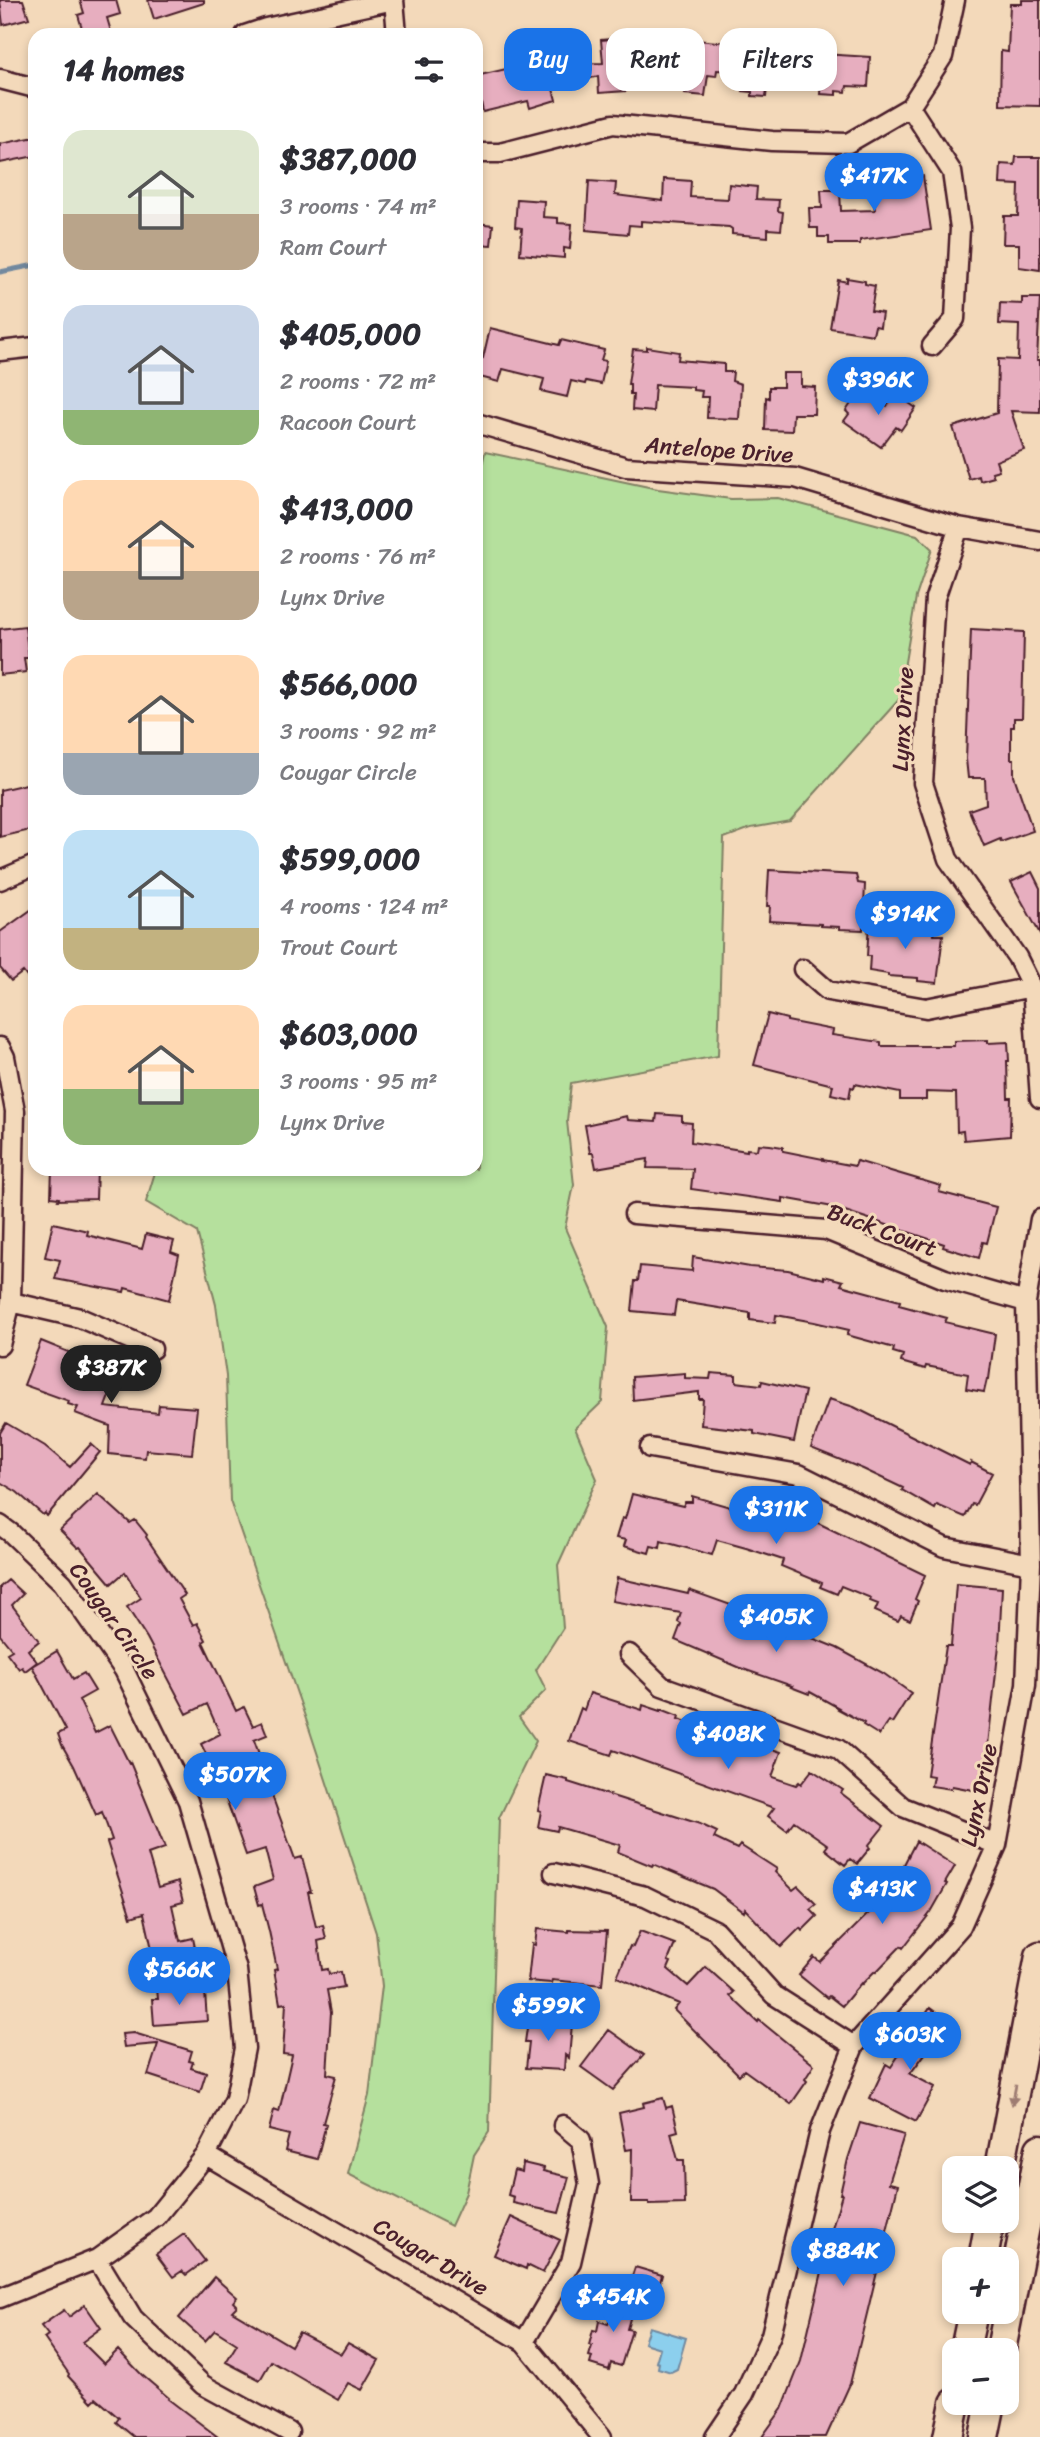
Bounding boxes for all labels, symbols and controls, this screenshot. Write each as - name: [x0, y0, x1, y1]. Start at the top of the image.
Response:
- chip: Buy: [504, 28, 592, 91]
- chip: Rent: [606, 28, 705, 91]
- chip: Filters: [719, 28, 837, 91]
- text: 14 homes: [63, 43, 184, 97]
- icon: filters: [410, 51, 448, 89]
- text: $387,000: [280, 132, 417, 186]
- pin: $417K: [825, 154, 923, 213]
- text: $417K: [841, 155, 907, 196]
- icon: home: [119, 158, 203, 242]
- text: 3 rooms · 74 m²: [280, 186, 437, 227]
- text: Ram Court: [280, 227, 386, 268]
- text: $405,000: [280, 307, 421, 361]
- icon: home: [119, 333, 203, 417]
- pin: $396K: [829, 358, 927, 417]
- text: $396K: [843, 359, 913, 400]
- text: 2 rooms · 72 m²: [280, 361, 436, 402]
- text: Racoon Court: [280, 402, 416, 443]
- street label: Antelope Drive: [642, 424, 795, 476]
- text: $413,000: [280, 482, 413, 536]
- icon: home: [119, 508, 203, 592]
- text: 2 rooms · 76 m²: [280, 536, 436, 577]
- text: Lynx Drive: [280, 577, 385, 618]
- text: $566,000: [280, 657, 418, 711]
- street label: Lynx Drive: [880, 665, 926, 772]
- icon: home: [119, 683, 203, 767]
- text: 3 rooms · 92 m²: [280, 711, 437, 752]
- text: Cougar Circle: [280, 752, 417, 793]
- text: $599,000: [280, 832, 420, 886]
- icon: home: [119, 858, 203, 942]
- text: 4 rooms · 124 m²: [280, 886, 449, 927]
- pin: $914K: [856, 892, 954, 951]
- text: $914K: [871, 893, 939, 934]
- text: Trout Court: [280, 927, 398, 968]
- text: $603,000: [280, 1007, 418, 1061]
- icon: home: [119, 1033, 203, 1117]
- text: 3 rooms · 95 m²: [280, 1061, 437, 1102]
- text: Lynx Drive: [280, 1102, 385, 1143]
- street label: Buck Court: [821, 1191, 943, 1269]
- pin: $387K: [62, 1346, 160, 1405]
- text: $387K: [76, 1347, 146, 1388]
- pin: $311K: [727, 1486, 825, 1546]
- text: $311K: [745, 1488, 807, 1529]
- street label: Cougar Circle: [58, 1553, 170, 1689]
- pin: $405K: [727, 1594, 825, 1654]
- text: $405K: [740, 1596, 812, 1637]
- pin: $408K: [679, 1712, 777, 1771]
- text: $408K: [692, 1713, 764, 1754]
- street label: Lynx Drive: [948, 1739, 1010, 1850]
- pin: $507K: [186, 1752, 284, 1812]
- text: $507K: [199, 1754, 271, 1795]
- pin: $413K: [833, 1867, 931, 1926]
- text: $413K: [849, 1868, 915, 1909]
- pin: $566K: [130, 1948, 228, 2007]
- text: $566K: [144, 1949, 214, 1990]
- pin: $599K: [499, 1983, 597, 2043]
- text: $599K: [512, 1985, 584, 2026]
- pin: $603K: [861, 2012, 959, 2072]
- text: $603K: [875, 2014, 945, 2055]
- one-way arrow: [1008, 2084, 1019, 2106]
- map controls: [942, 2156, 1019, 2415]
- button: layers: [942, 2156, 1019, 2233]
- street label: Cougar Drive: [365, 2206, 497, 2308]
- pin: $884K: [794, 2228, 892, 2288]
- text: $884K: [807, 2230, 879, 2271]
- button: +: [942, 2247, 1019, 2324]
- pin: $454K: [564, 2274, 662, 2334]
- text: $454K: [577, 2276, 649, 2317]
- button: −: [942, 2338, 1019, 2415]

